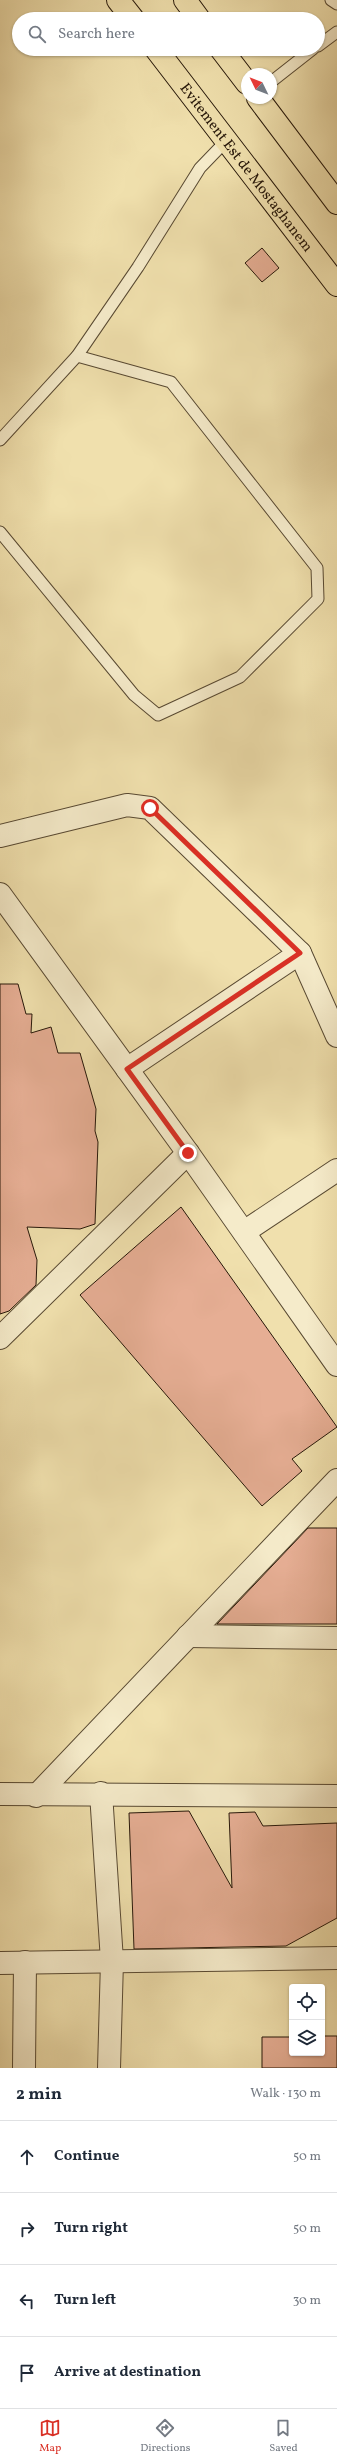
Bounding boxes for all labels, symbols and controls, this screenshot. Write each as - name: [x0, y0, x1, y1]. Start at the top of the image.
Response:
- search box: [12, 12, 325, 56]
- icon: search: [26, 23, 48, 45]
- text: Search here: [58, 24, 135, 45]
- north arrow: [241, 68, 277, 104]
- street label: Evitement Est de Mostaghanem: [174, 79, 317, 257]
- route start: [141, 799, 159, 817]
- route end: [179, 1144, 197, 1162]
- map controls: [289, 1984, 325, 2056]
- button: locate: [289, 1984, 325, 2020]
- button: layers: [289, 2020, 325, 2056]
- text: 2 min: [16, 2083, 62, 2106]
- text: Walk · 130 m: [250, 2085, 321, 2103]
- icon: ahead: [16, 2146, 38, 2168]
- text: Continue: [54, 2146, 119, 2167]
- text: 50 m: [293, 2148, 321, 2166]
- icon: right: [16, 2218, 38, 2240]
- text: Turn right: [54, 2218, 128, 2239]
- text: 50 m: [293, 2220, 321, 2238]
- icon: left: [16, 2290, 38, 2312]
- text: Turn left: [54, 2290, 116, 2311]
- text: 30 m: [293, 2292, 321, 2310]
- icon: arrive: [16, 2362, 38, 2384]
- text: Arrive at destination: [54, 2362, 201, 2383]
- tab: Map: [39, 2417, 61, 2456]
- tab: Directions: [140, 2417, 191, 2456]
- tab: Saved: [269, 2417, 298, 2456]

